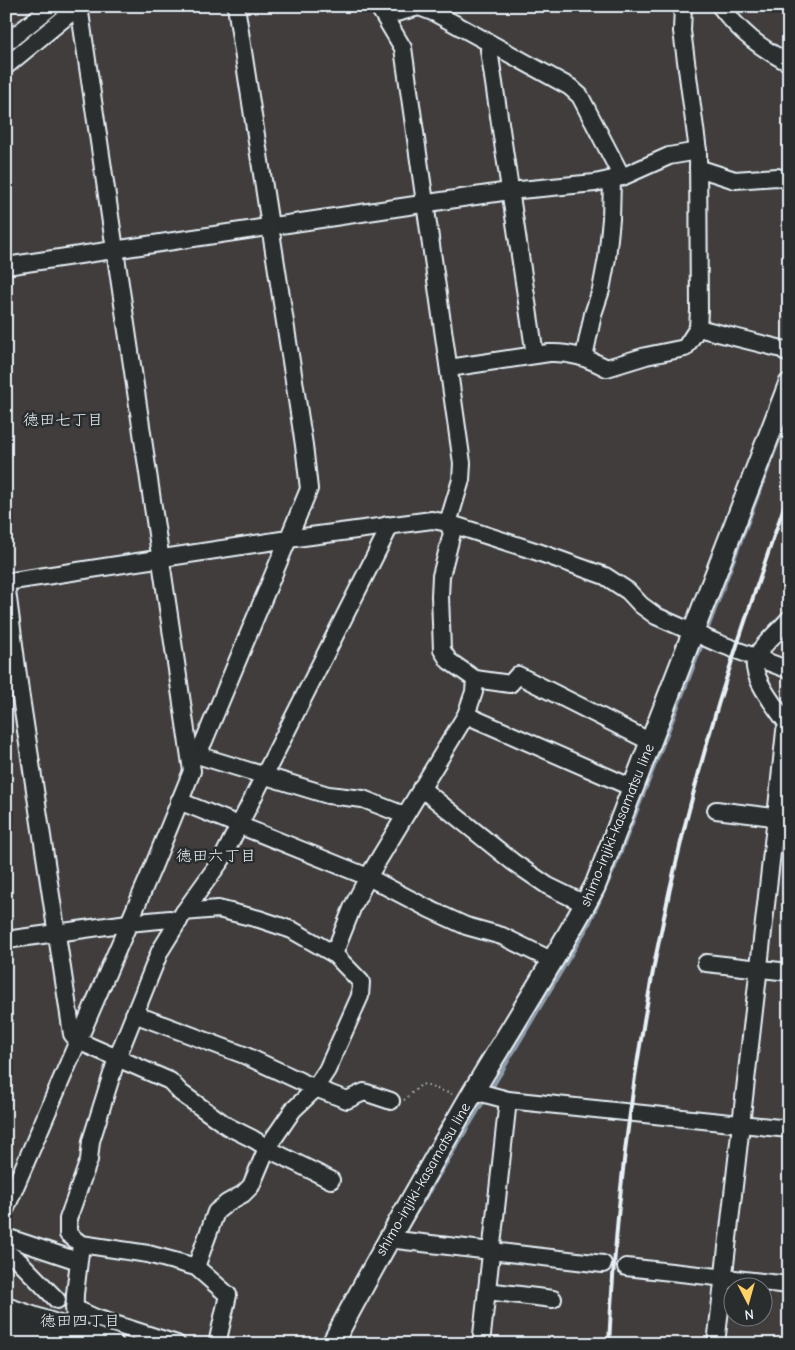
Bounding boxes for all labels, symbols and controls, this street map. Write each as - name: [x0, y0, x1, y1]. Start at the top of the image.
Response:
- district label: 徳田七丁目: [23, 411, 103, 429]
- street label: shimo-injiki-kasamatsu line: [576, 741, 658, 909]
- district label: 徳田六丁目: [176, 847, 256, 865]
- street label: shimo-injiki-kasamatsu line: [372, 1099, 475, 1259]
- north arrow: [722, 1278, 772, 1328]
- text: N: [744, 1306, 755, 1323]
- district label: 徳田四丁目: [40, 1312, 120, 1330]

